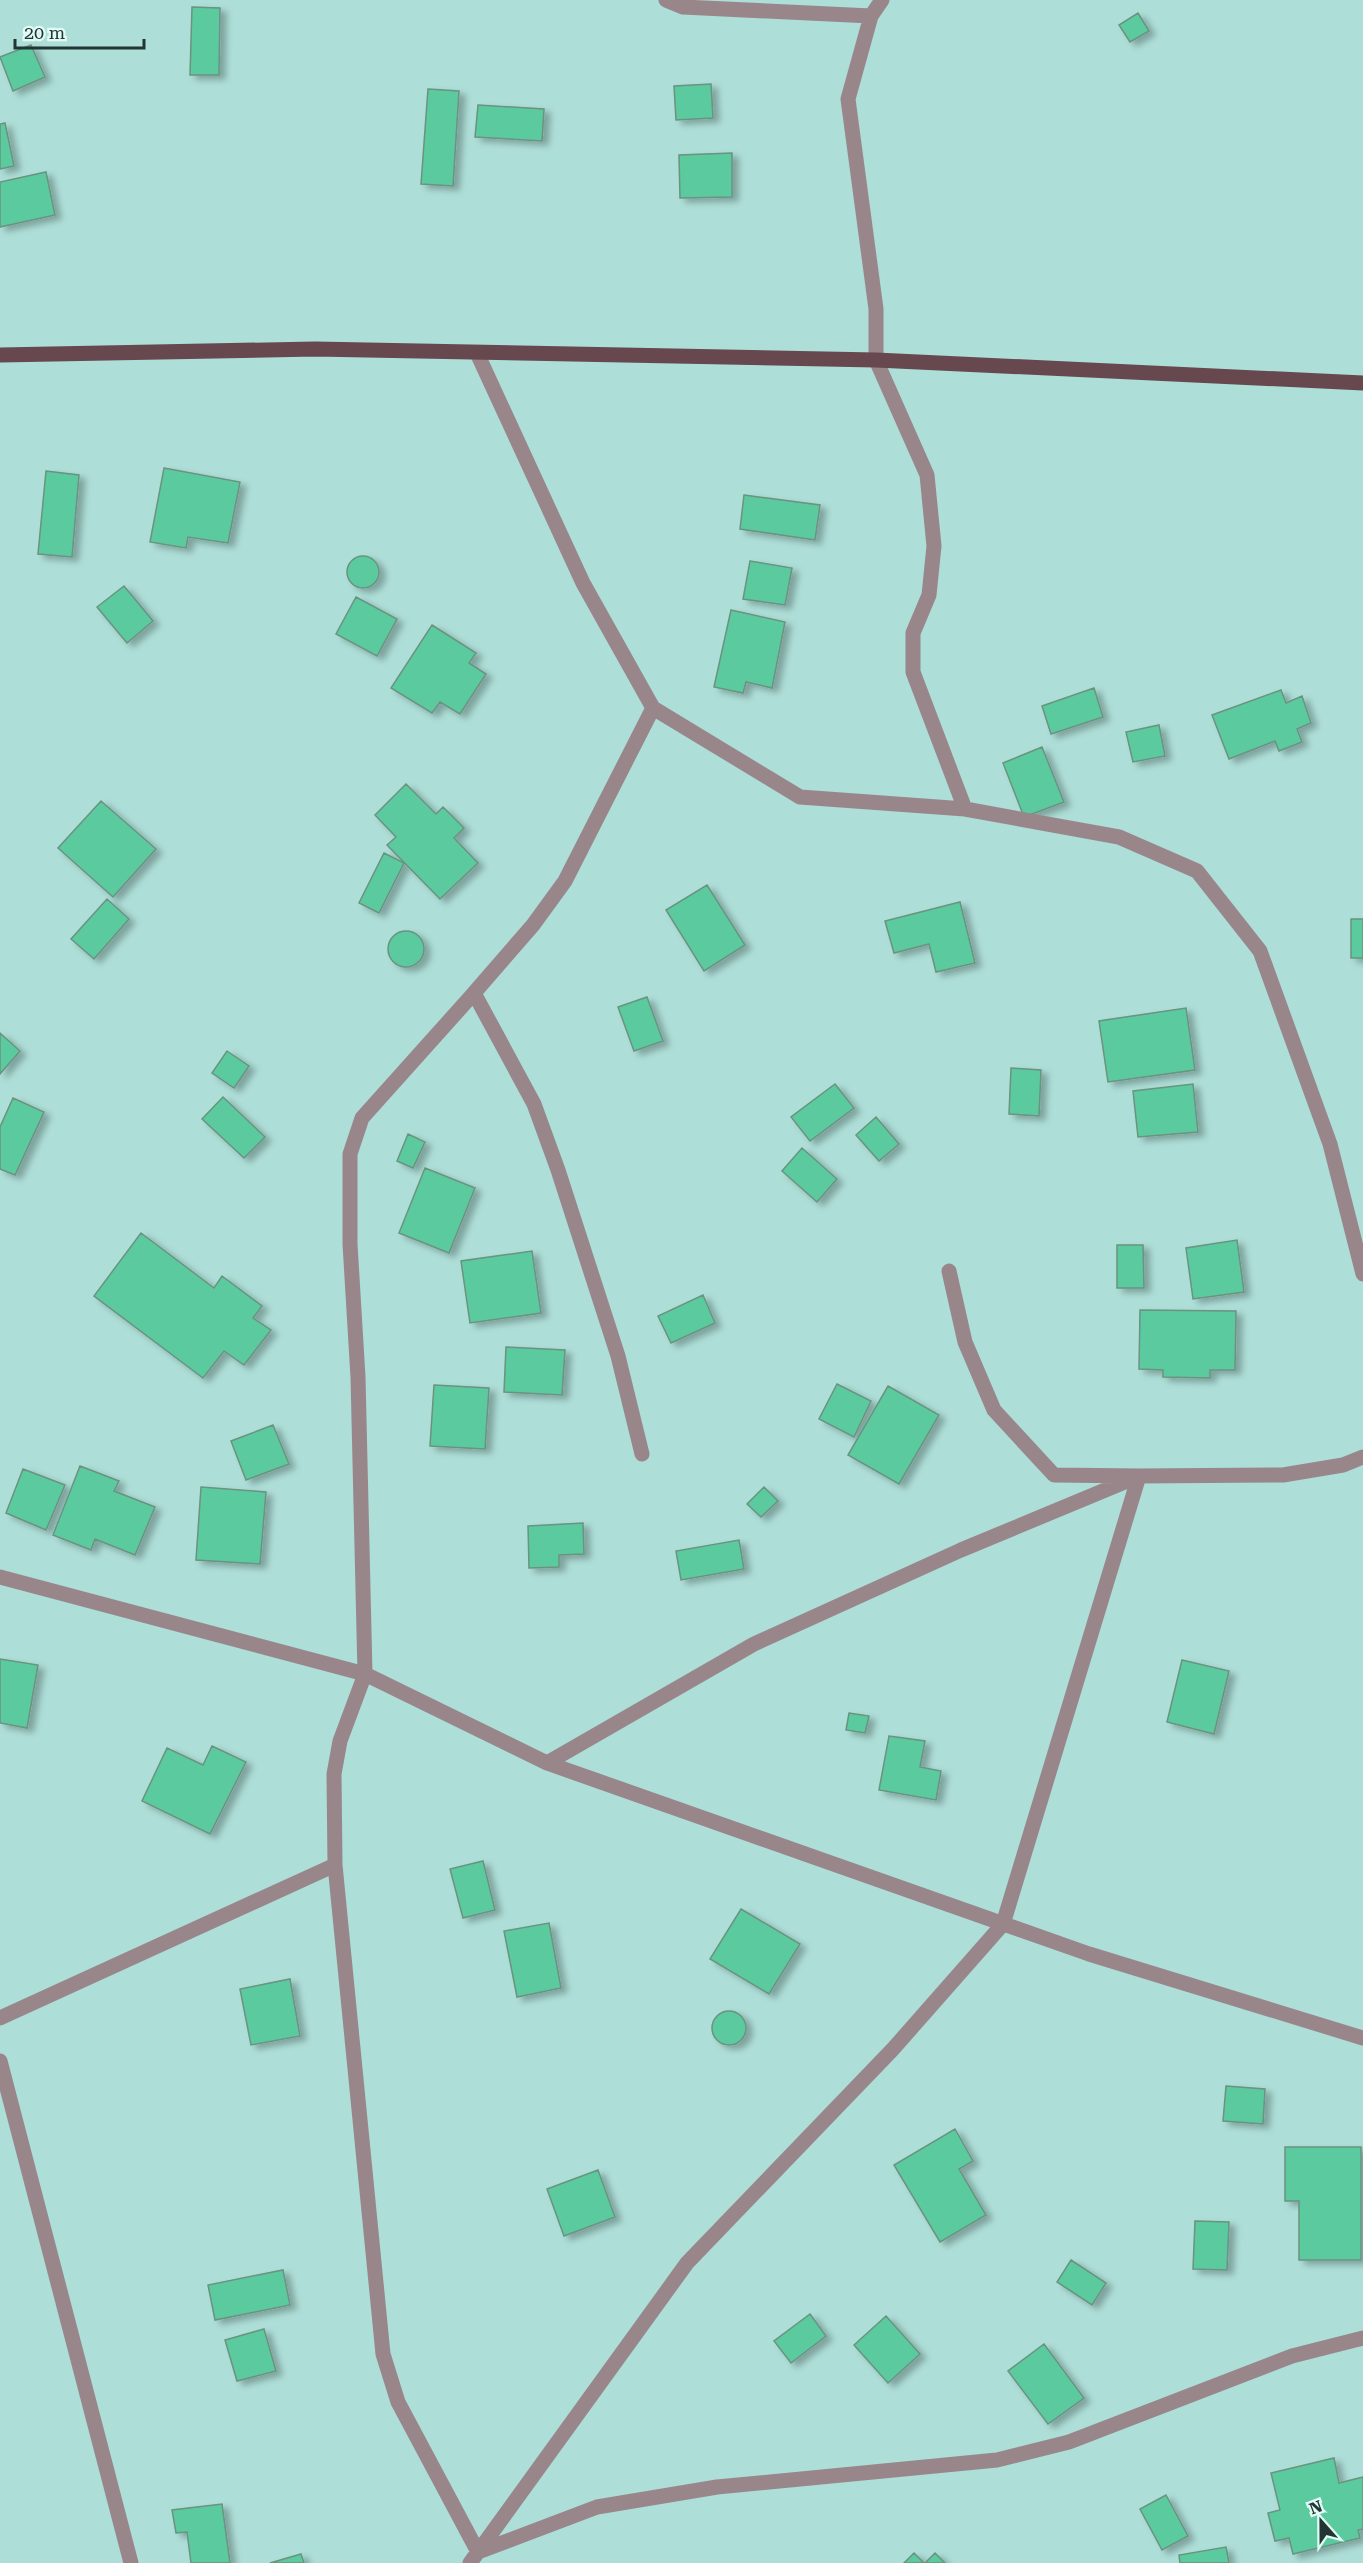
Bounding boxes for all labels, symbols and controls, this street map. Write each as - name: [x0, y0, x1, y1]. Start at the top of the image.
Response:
- scale bar: [15, 12, 144, 50]
- text: 20 m: [24, 22, 65, 43]
- north arrow: [1291, 2491, 1351, 2551]
- text: N: [1307, 2496, 1325, 2519]

